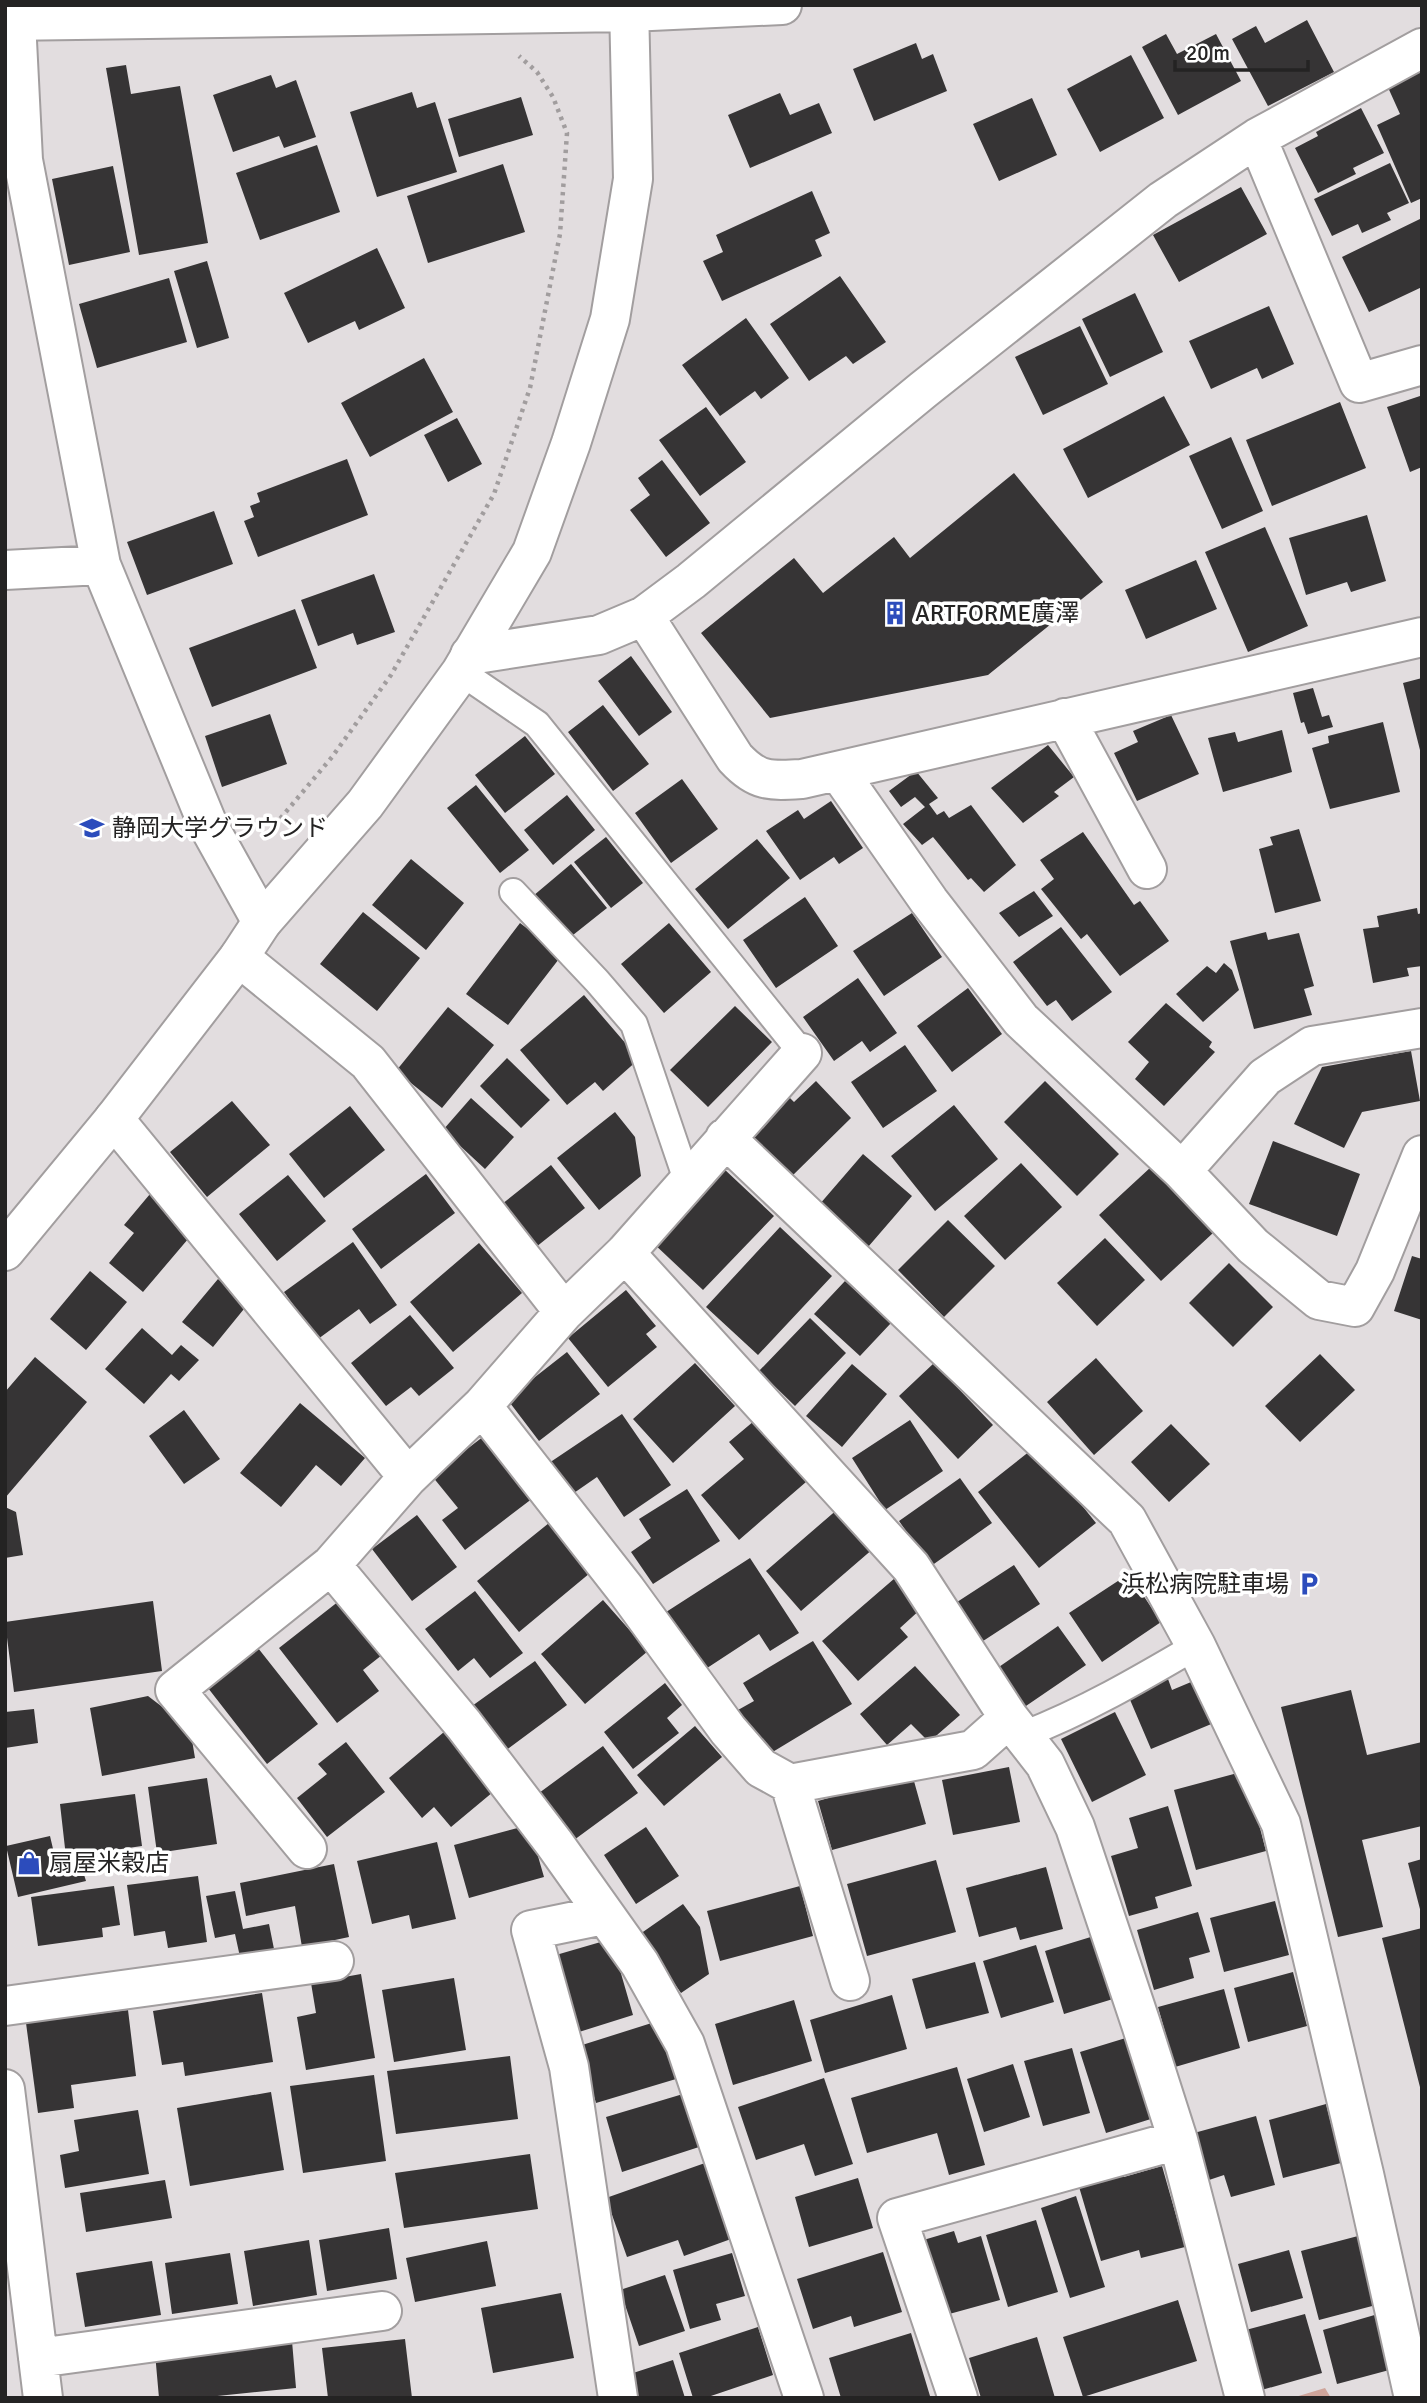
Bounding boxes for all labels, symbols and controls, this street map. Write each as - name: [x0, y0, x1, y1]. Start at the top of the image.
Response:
- scale bar: [1175, 28, 1308, 72]
- text: 20 m: [1186, 40, 1230, 66]
- place label: ARTFORME廣澤: [915, 598, 1079, 628]
- building icon: ARTFORME廣澤: [881, 599, 909, 627]
- place label: 静岡大学グラウンド: [112, 813, 328, 843]
- school or university icon: 静岡大学グラウンド: [78, 814, 106, 842]
- place label: 浜松病院駐車場: [1121, 1569, 1289, 1599]
- parking icon: 浜松病院駐車場: [1295, 1570, 1323, 1598]
- place label: 扇屋米穀店: [49, 1848, 169, 1878]
- shop icon: 扇屋米穀店: [15, 1849, 43, 1877]

